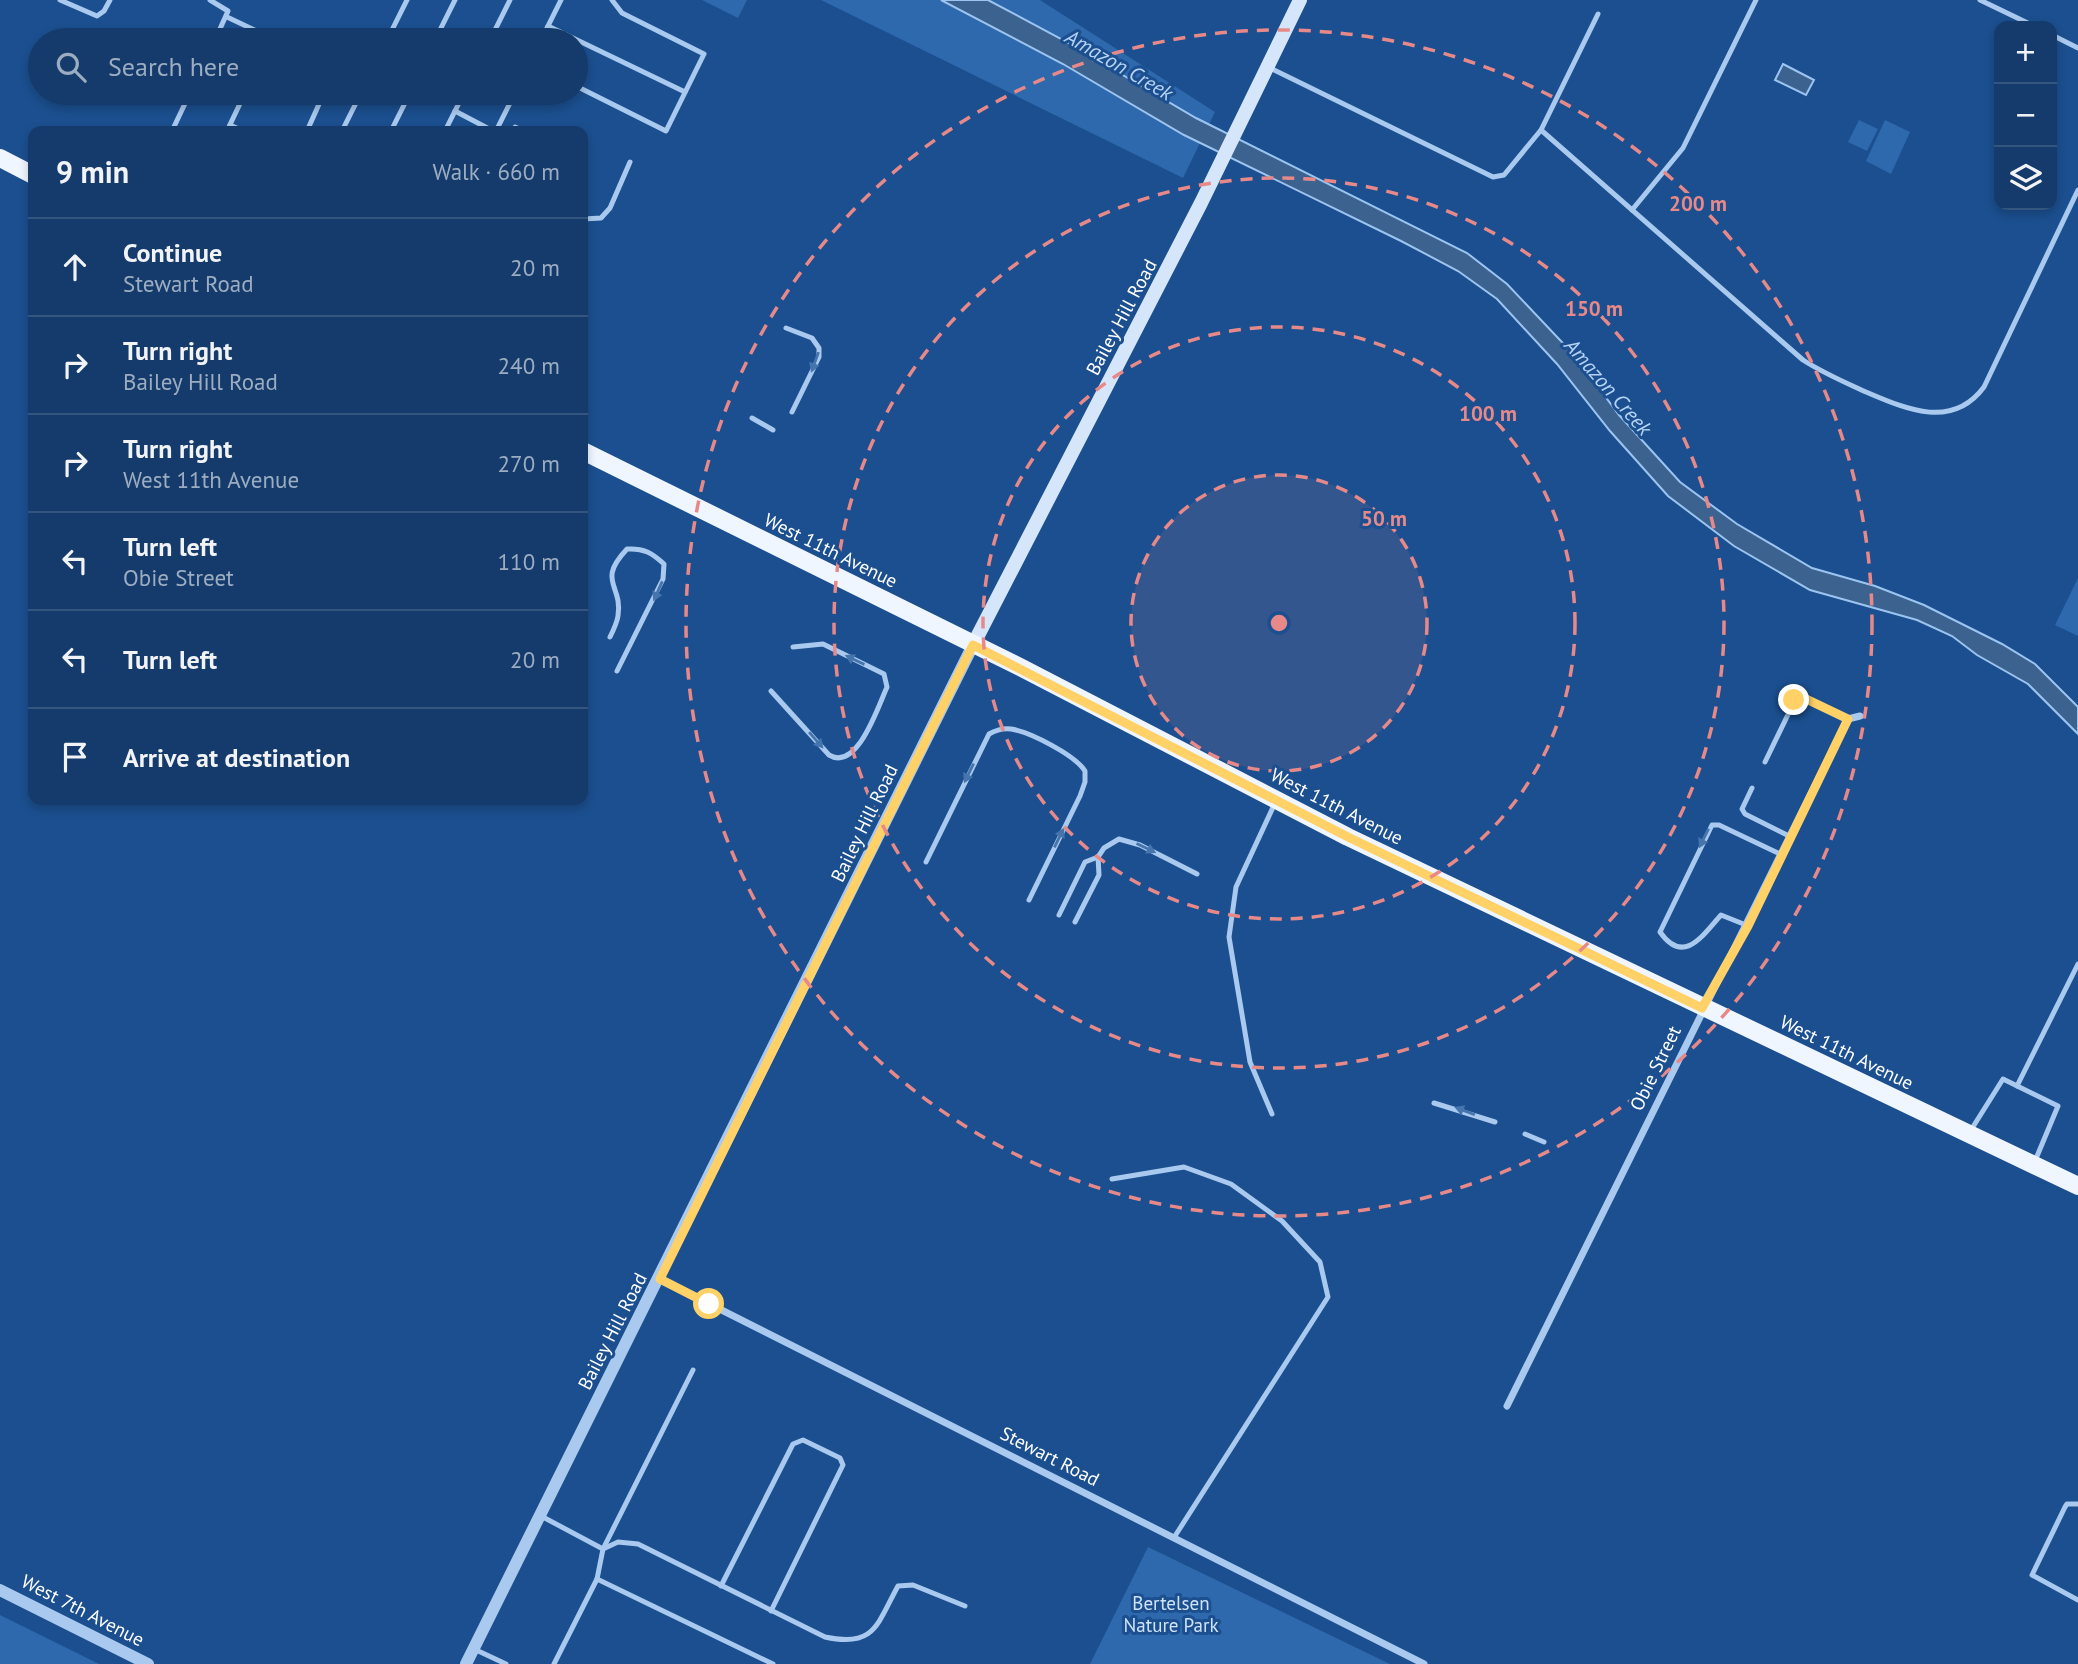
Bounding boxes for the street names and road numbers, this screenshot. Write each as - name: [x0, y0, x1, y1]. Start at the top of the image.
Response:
- street label: Bailey Hill Road: [1080, 255, 1162, 379]
- street label: West 11th Avenue: [760, 507, 902, 593]
- street label: Bailey Hill Road: [825, 760, 903, 886]
- street label: West 11th Avenue: [1267, 762, 1407, 850]
- street label: West 11th Avenue: [1776, 1009, 1918, 1095]
- street label: Obie Street: [1624, 1021, 1686, 1114]
- street label: Bailey Hill Road: [572, 1269, 652, 1393]
- street label: Stewart Road: [996, 1421, 1104, 1491]
- street label: West 7th Avenue: [18, 1569, 148, 1651]

